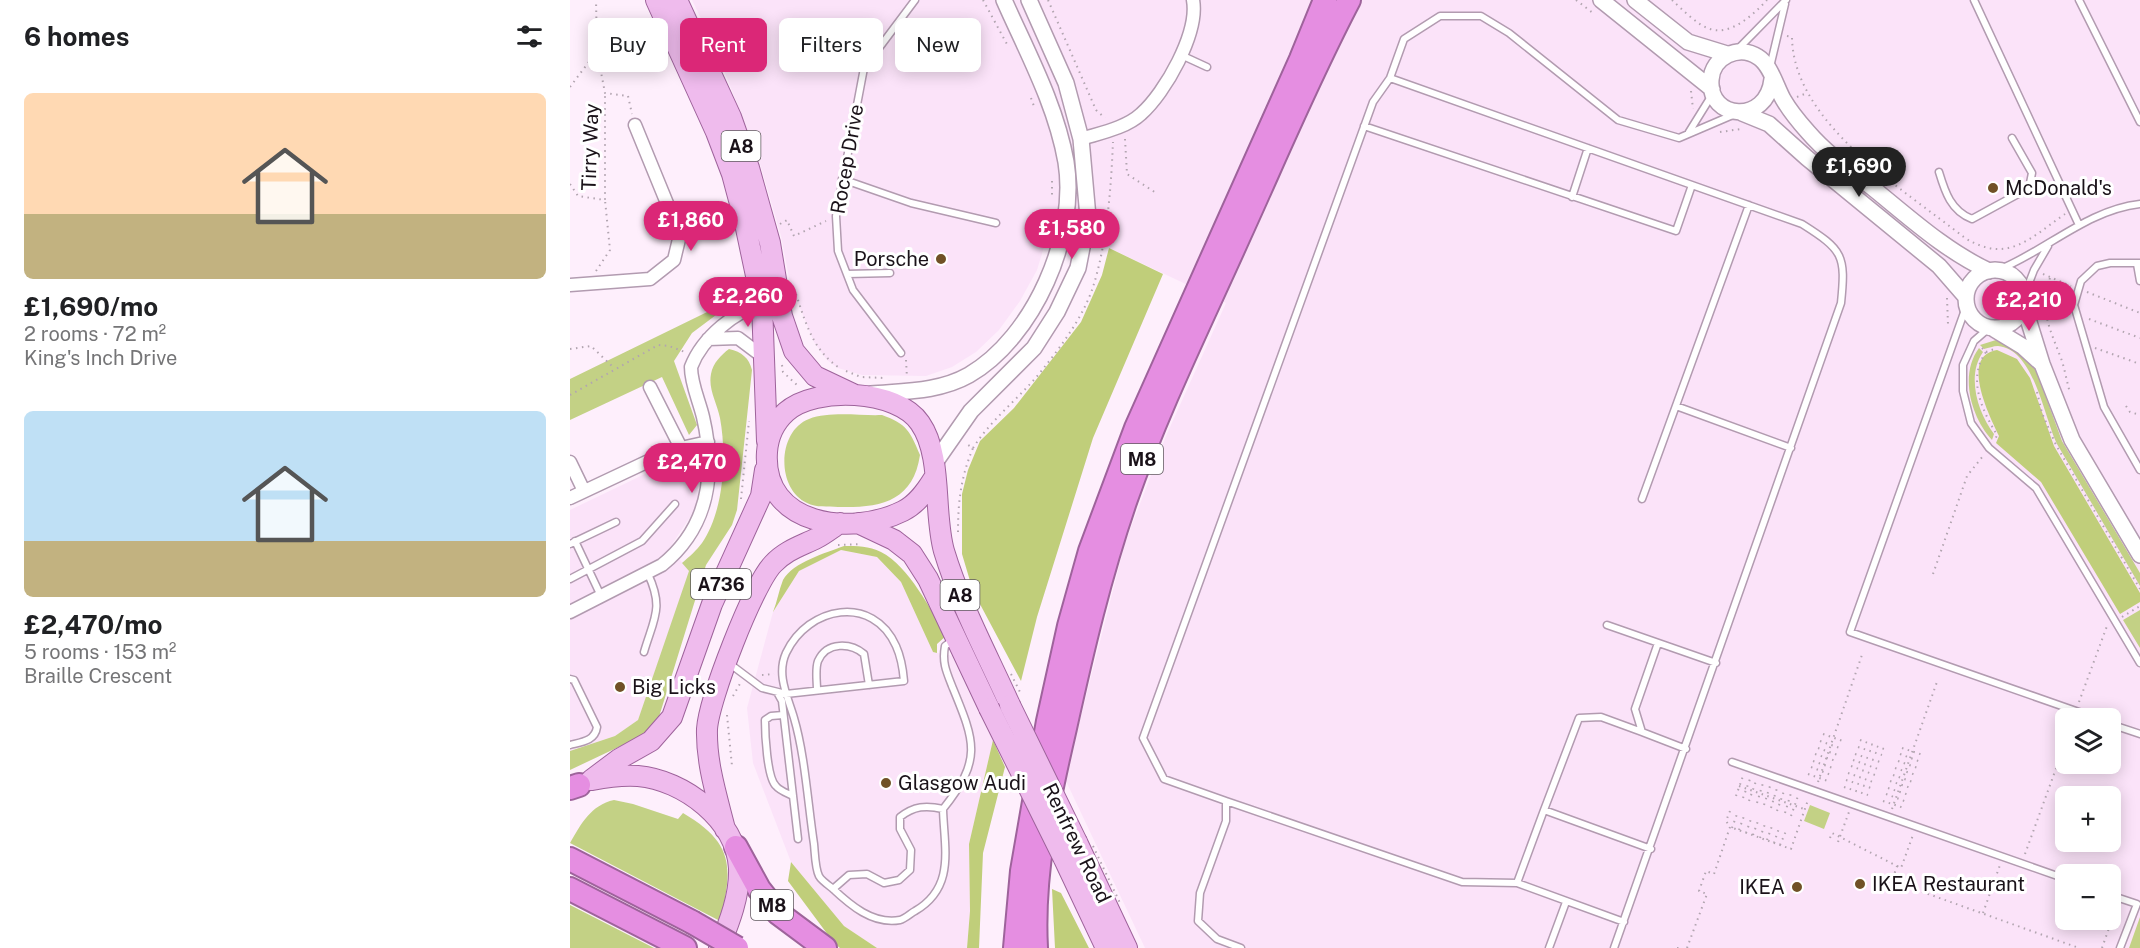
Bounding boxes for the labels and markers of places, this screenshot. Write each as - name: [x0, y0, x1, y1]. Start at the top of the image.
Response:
- pin: £1,690: [1810, 147, 1908, 198]
- place label: McDonald's: [2005, 176, 2112, 200]
- marker: McDonald's: [1986, 181, 2000, 195]
- pin: £1,860: [642, 201, 740, 252]
- pin: £1,580: [1023, 209, 1121, 260]
- place label: Porsche: [854, 247, 929, 271]
- marker: Porsche: [934, 252, 948, 266]
- pin: £2,260: [699, 277, 797, 328]
- pin: £2,210: [1980, 281, 2078, 332]
- pin: £2,470: [643, 443, 741, 494]
- place label: Big Licks: [632, 675, 716, 699]
- marker: Big Licks: [613, 680, 627, 694]
- place label: Glasgow Audi: [898, 771, 1026, 795]
- marker: Glasgow Audi: [879, 776, 893, 790]
- place label: IKEA Restaurant: [1872, 872, 2025, 896]
- place label: IKEA: [1739, 875, 1785, 899]
- marker: IKEA Restaurant: [1853, 877, 1867, 891]
- marker: IKEA: [1790, 880, 1804, 894]

